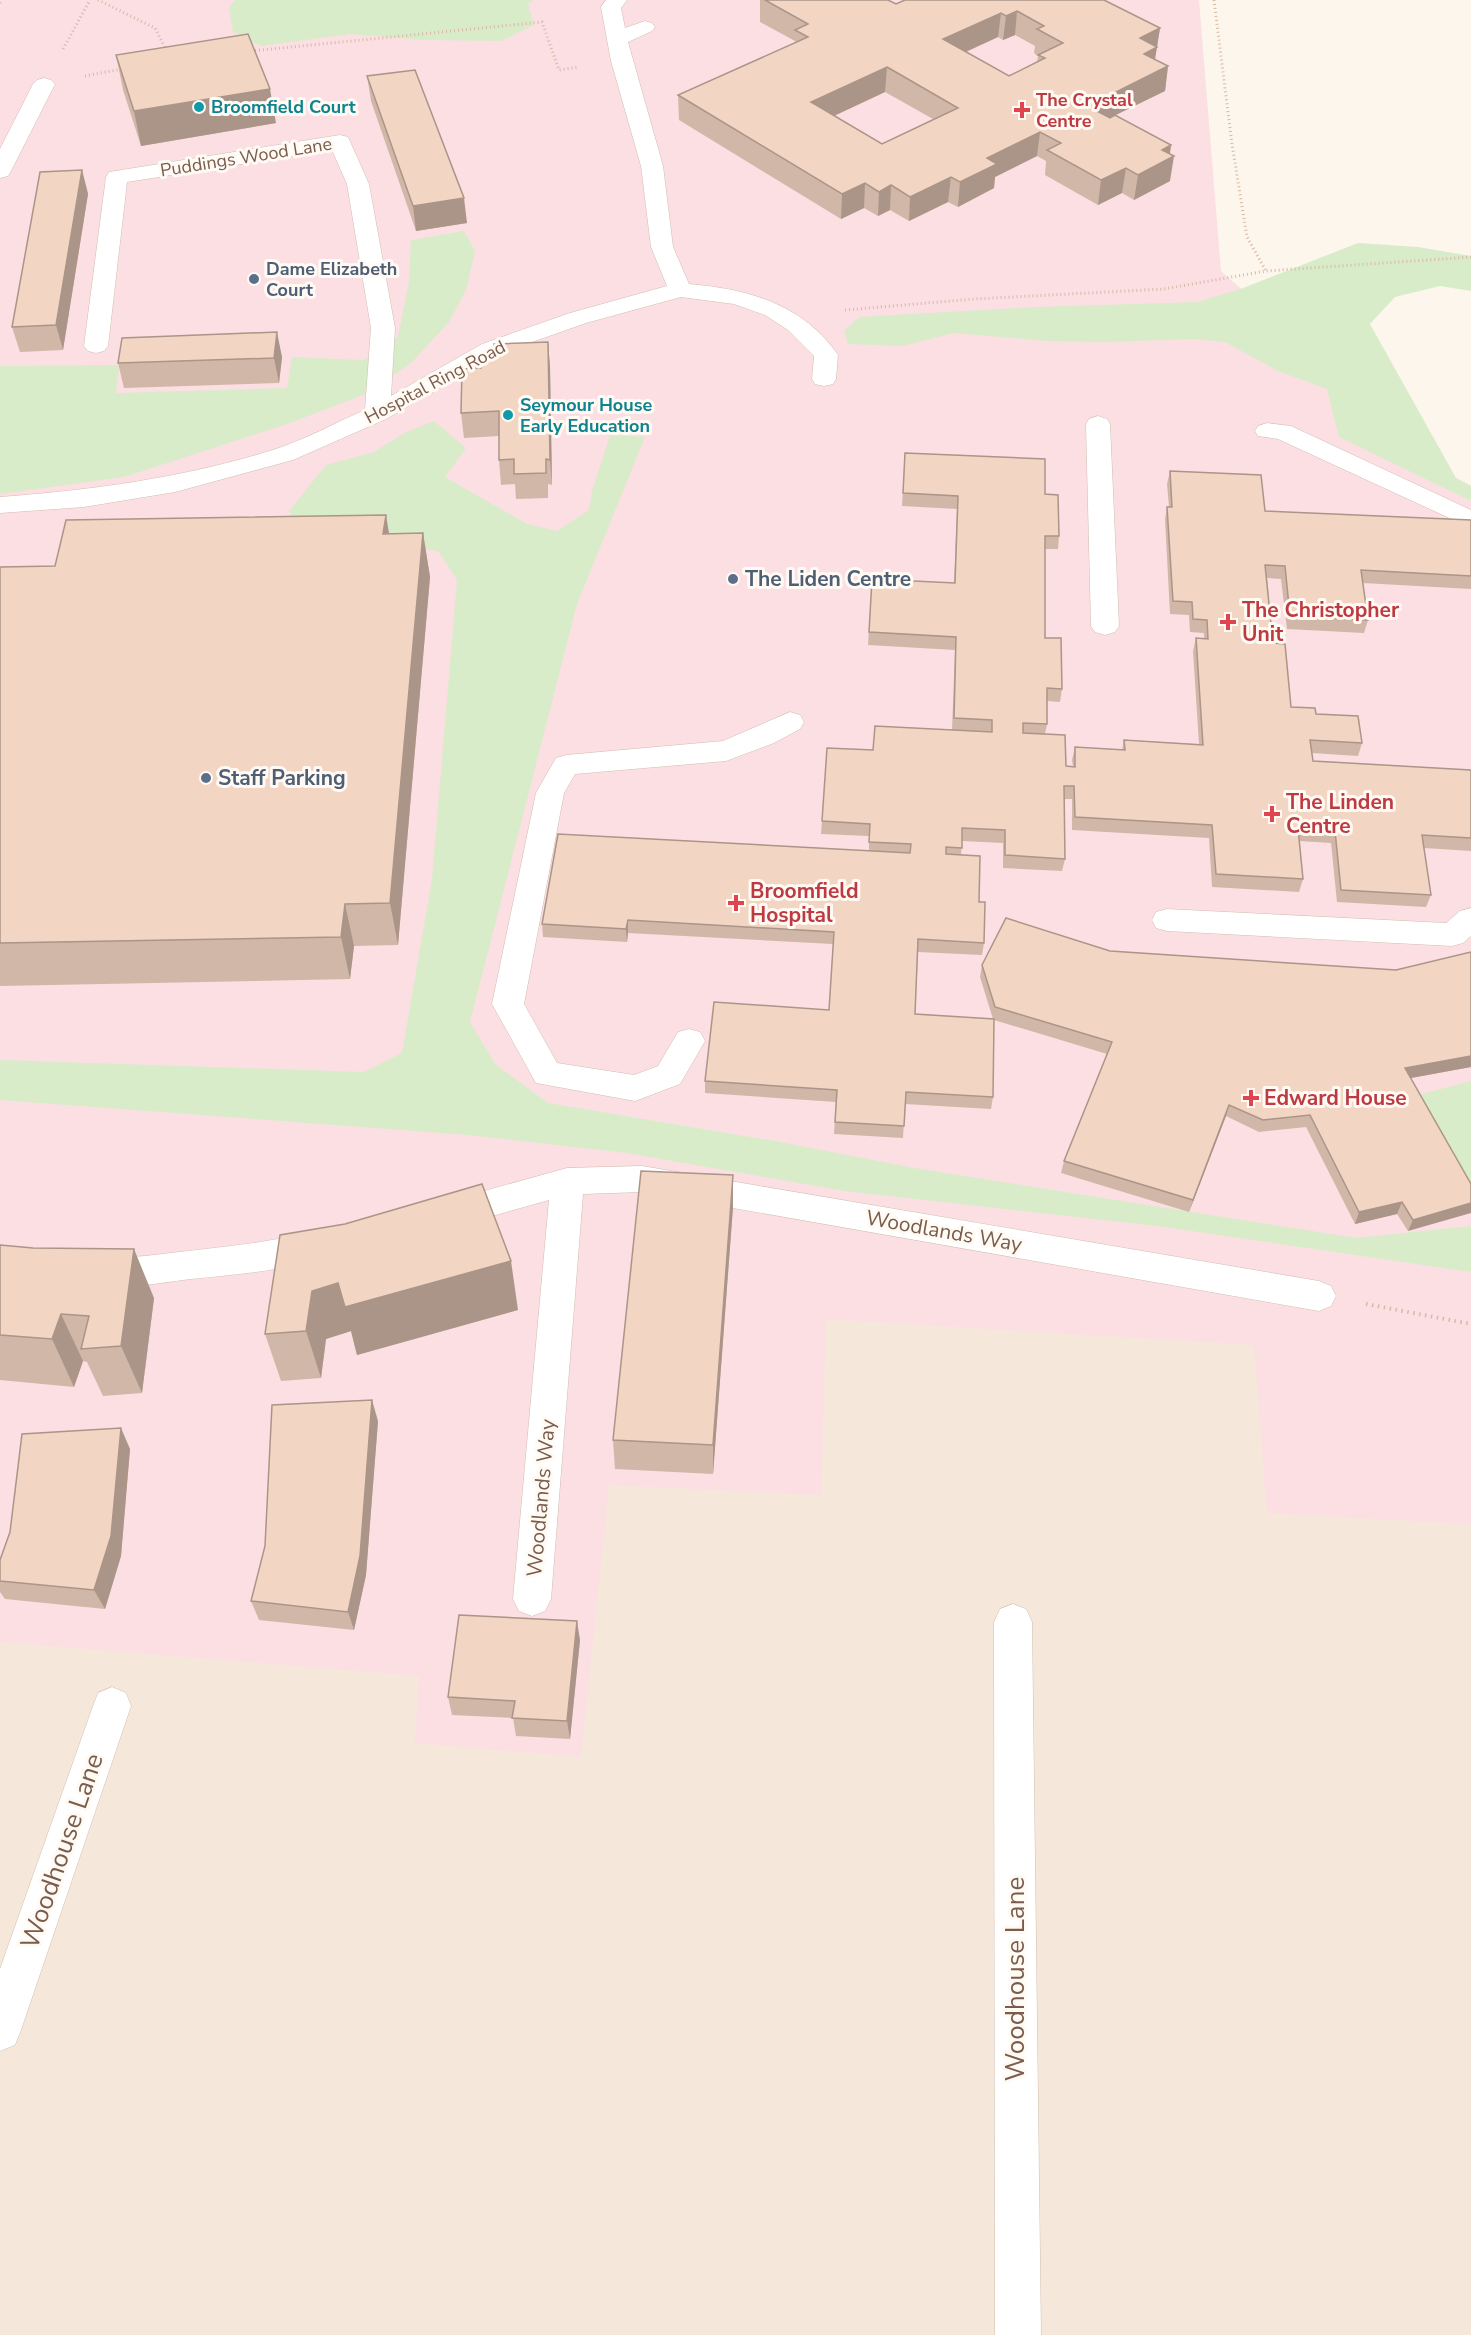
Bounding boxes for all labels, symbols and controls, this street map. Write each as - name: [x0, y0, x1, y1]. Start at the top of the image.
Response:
- place label: The Crystal Centre: [1036, 88, 1133, 133]
- place label: Broomfield Court: [211, 95, 356, 119]
- marker: Broomfield Court: [192, 100, 206, 114]
- marker: The Crystal Centre: [1013, 101, 1031, 119]
- street label: Puddings Wood Lane: [158, 132, 334, 182]
- place label: Dame Elizabeth Court: [266, 257, 397, 302]
- marker: Dame Elizabeth Court: [247, 272, 261, 286]
- street label: Hospital Ring Road: [360, 335, 510, 429]
- place label: Seymour House Early Education: [520, 393, 652, 438]
- marker: Seymour House Early Education: [501, 408, 515, 422]
- place label: The Liden Centre: [745, 565, 911, 593]
- marker: The Liden Centre: [726, 572, 740, 586]
- place label: The Christopher Unit: [1242, 596, 1400, 648]
- marker: The Christopher Unit: [1219, 613, 1237, 631]
- place label: Staff Parking: [218, 764, 346, 792]
- marker: Staff Parking: [199, 771, 213, 785]
- place label: The Linden Centre: [1286, 788, 1394, 840]
- marker: The Linden Centre: [1263, 805, 1281, 823]
- place label: Broomfield Hospital: [750, 877, 859, 929]
- marker: Broomfield Hospital: [727, 894, 745, 912]
- place label: Edward House: [1264, 1084, 1407, 1112]
- marker: Edward House: [1242, 1089, 1260, 1107]
- street label: Woodlands Way: [864, 1203, 1025, 1259]
- street label: Woodlands Way: [520, 1418, 562, 1578]
- street label: Woodhouse Lane: [12, 1749, 112, 1953]
- street label: Woodhouse Lane: [998, 1877, 1033, 2081]

